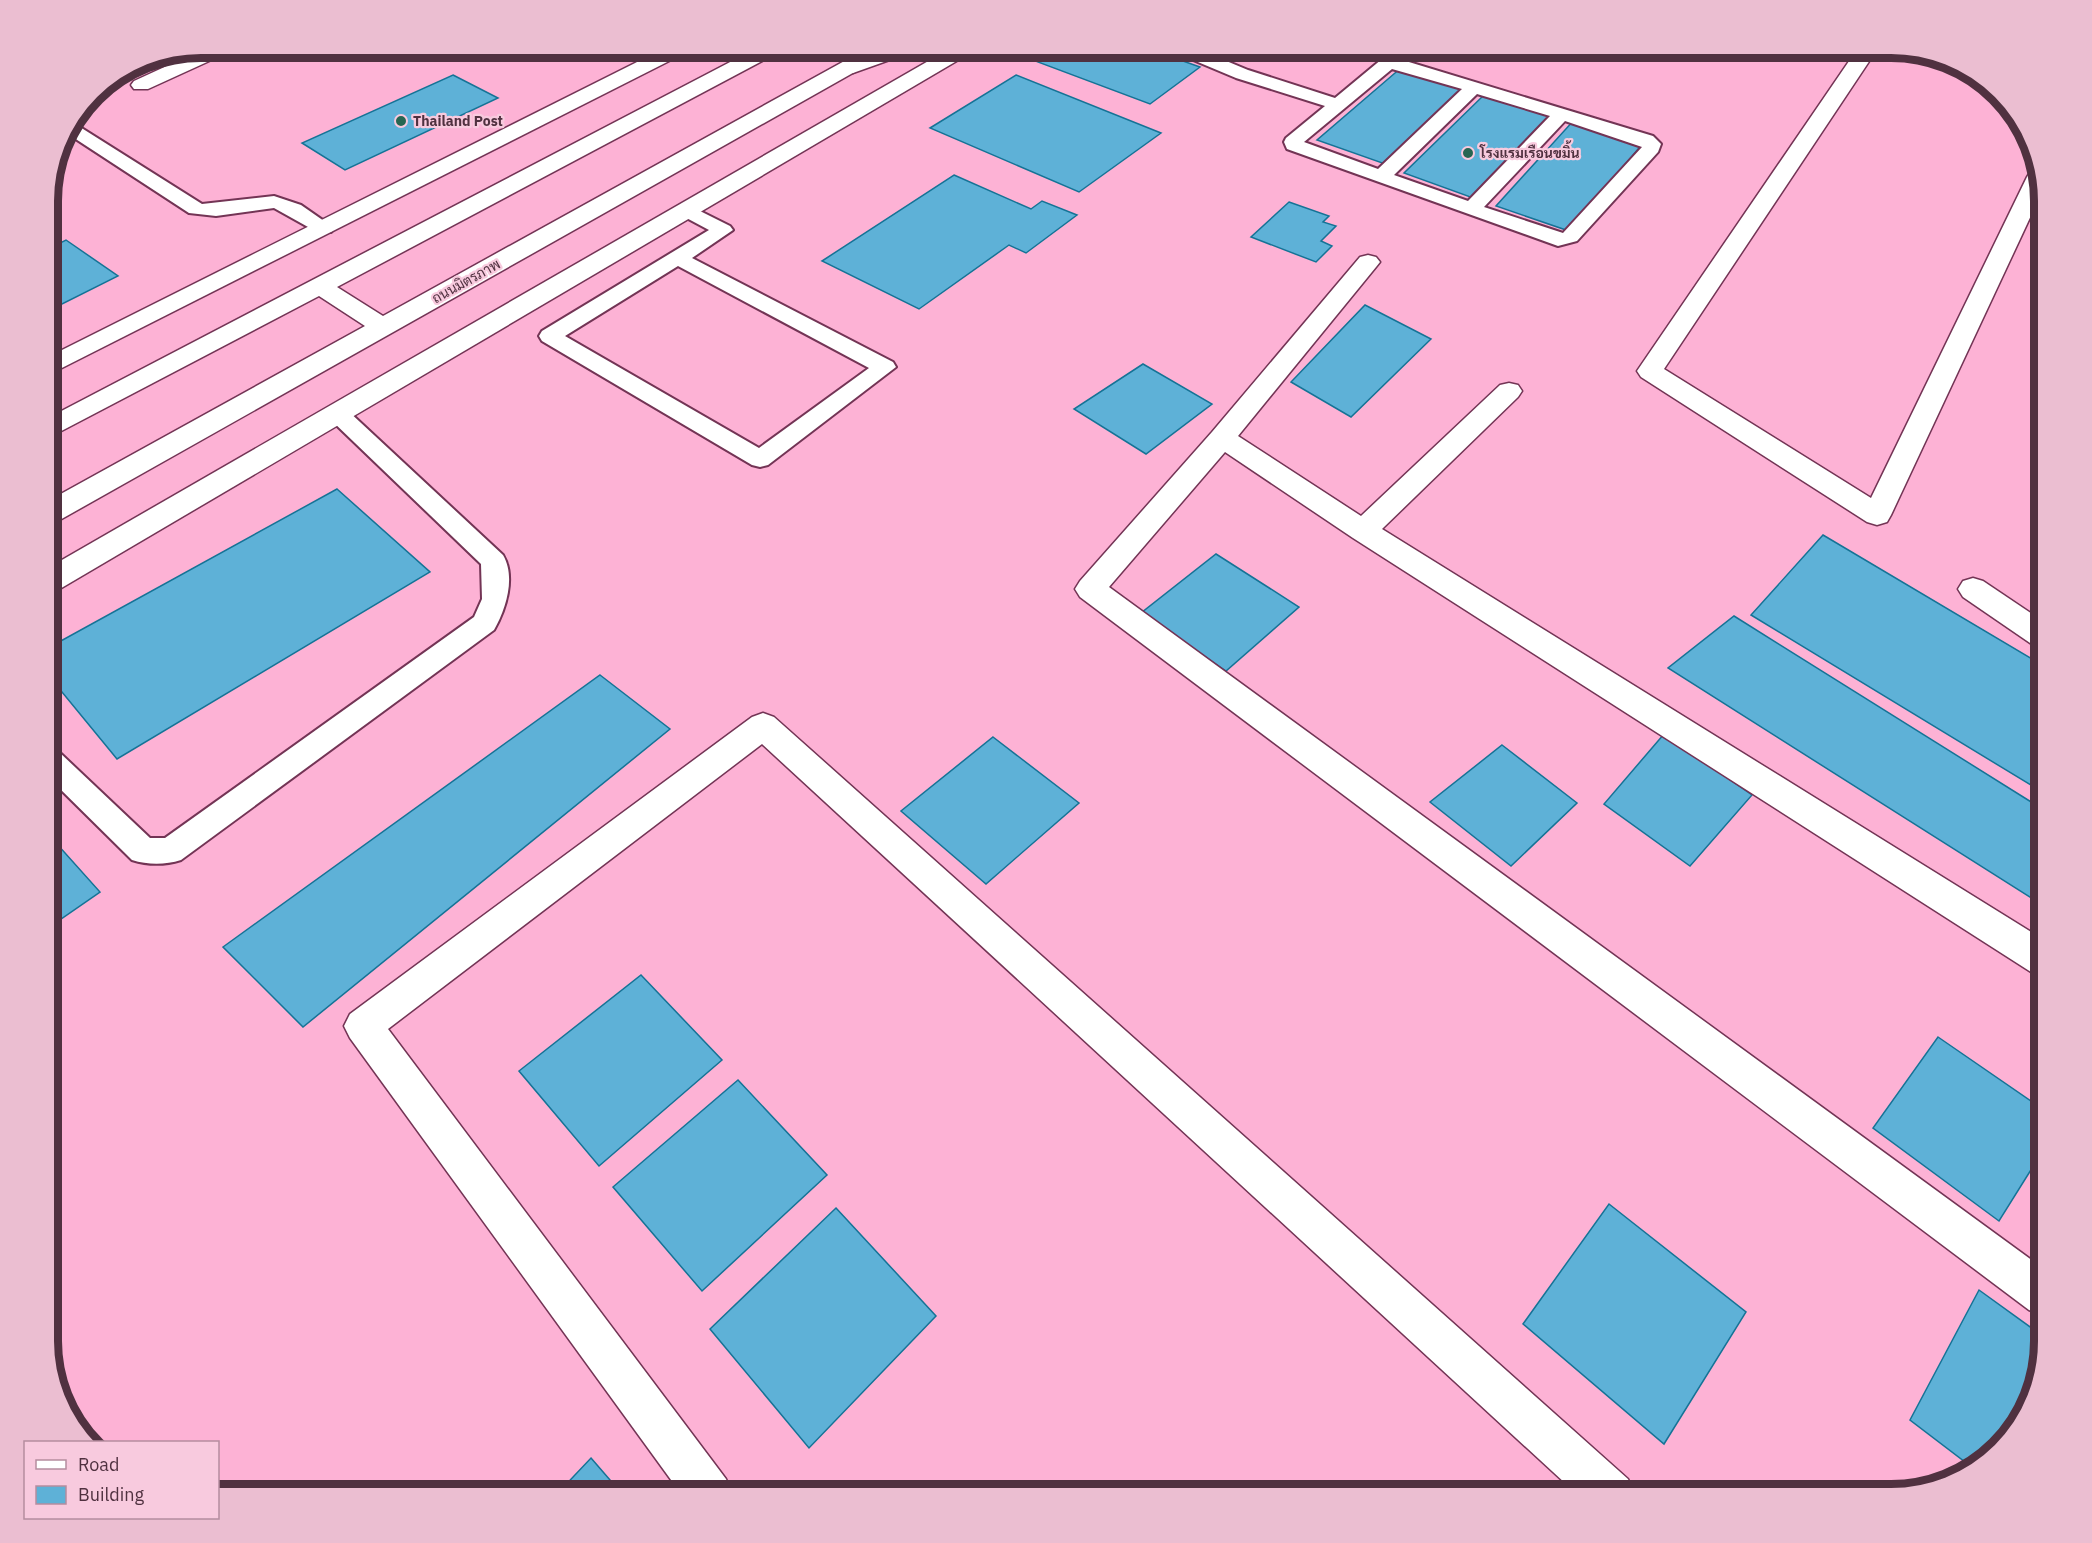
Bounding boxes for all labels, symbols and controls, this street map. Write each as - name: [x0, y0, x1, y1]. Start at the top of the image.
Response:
- place label: Thailand Post: [413, 112, 503, 130]
- marker: Thailand Post: [394, 114, 408, 128]
- place label: โรงแรมเรือนขมิ้น: [1479, 140, 1580, 162]
- marker: โรงแรมเรือนขมิ้น: [1461, 146, 1475, 160]
- street label: ถนนมิตรภาพ: [429, 255, 503, 307]
- legend: [24, 1441, 219, 1519]
- text: Road: [78, 1453, 119, 1476]
- text: Building: [78, 1483, 145, 1506]

